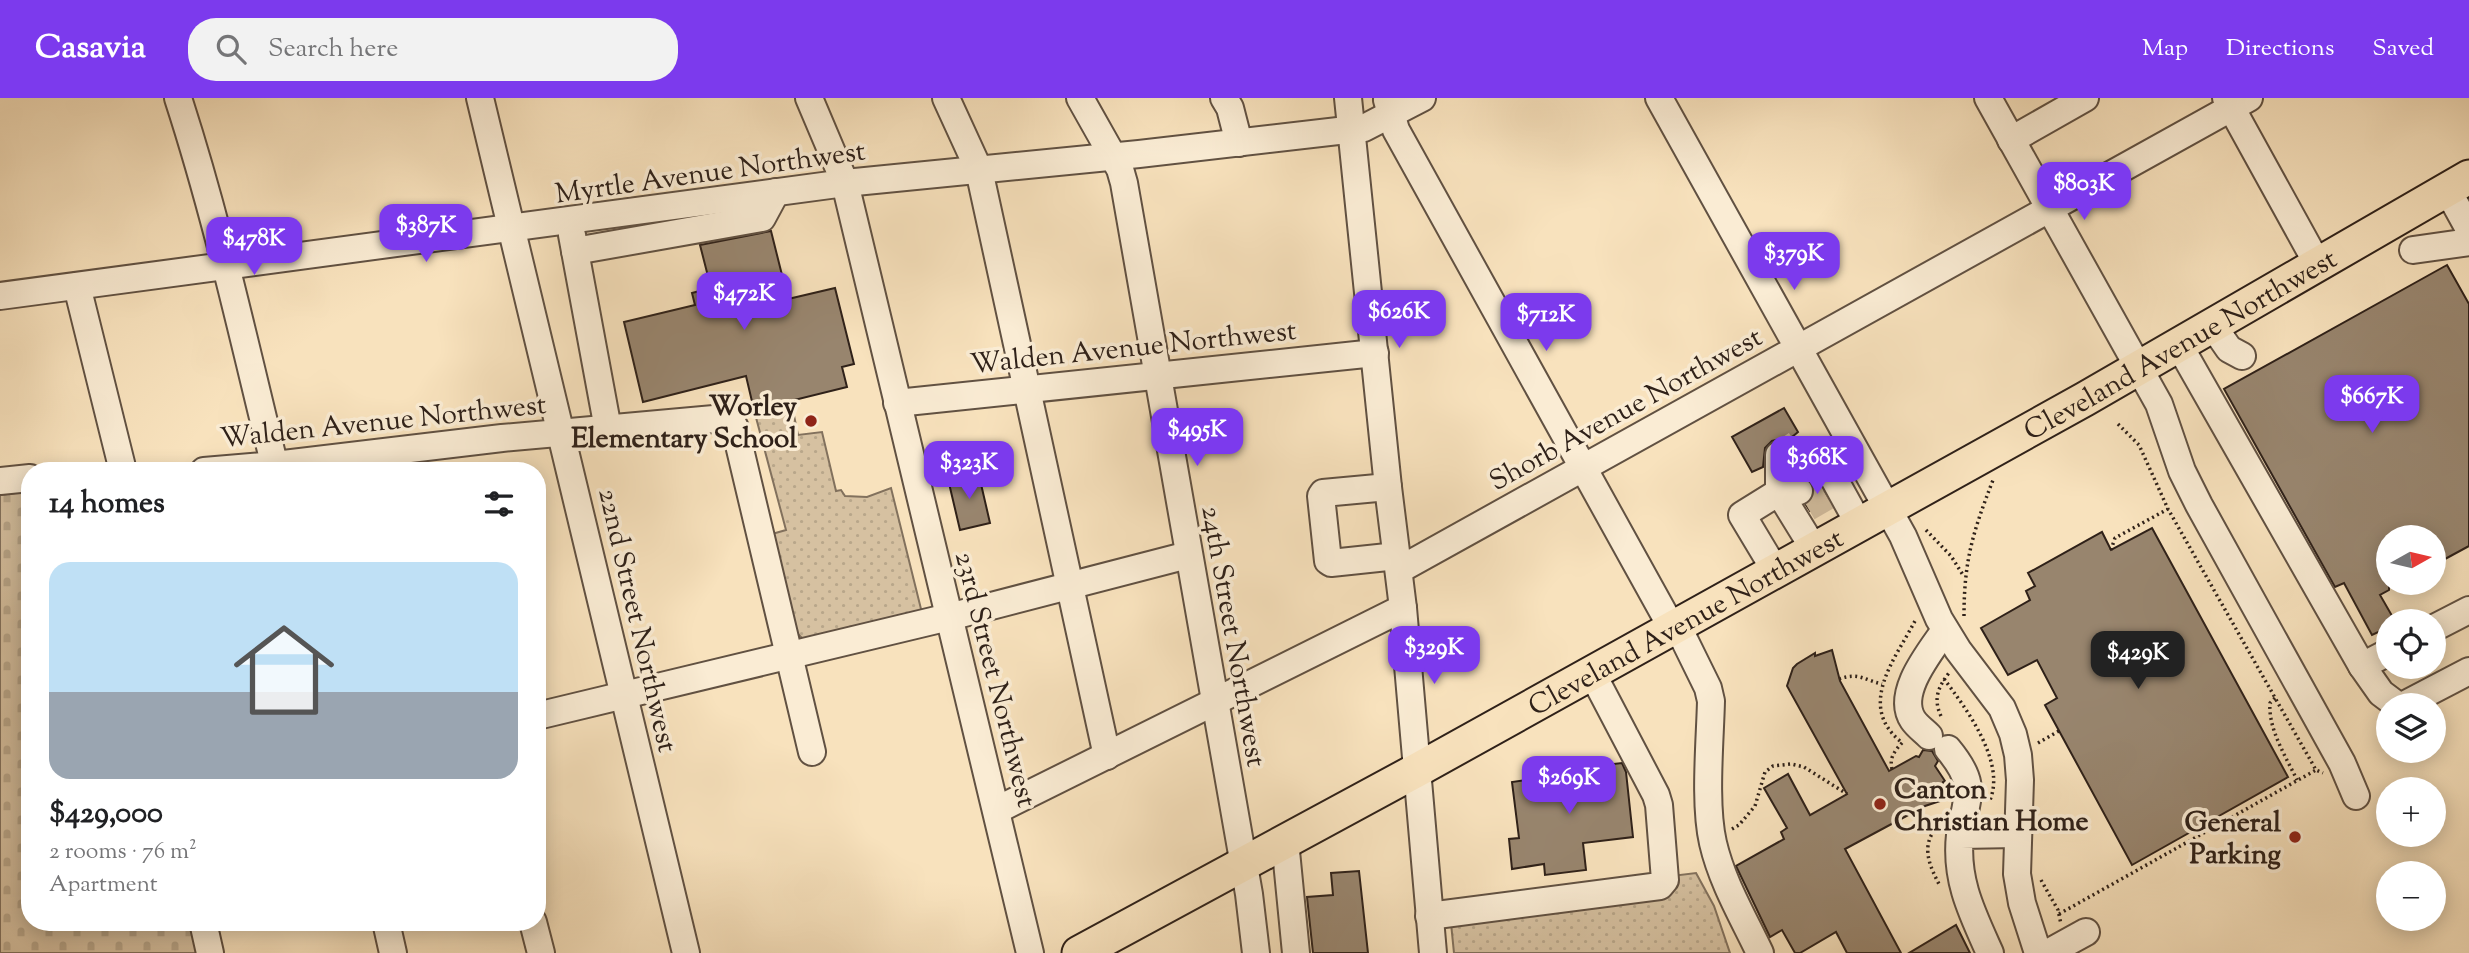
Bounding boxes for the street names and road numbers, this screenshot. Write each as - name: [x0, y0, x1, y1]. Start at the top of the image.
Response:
- street label: Myrtle Avenue Northwest: [553, 132, 868, 216]
- street label: Cleveland Avenue Northwest: [2017, 240, 2345, 452]
- street label: Walden Avenue Northwest: [968, 312, 1299, 386]
- street label: Shorb Avenue Northwest: [1483, 319, 1771, 502]
- street label: Walden Avenue Northwest: [218, 386, 549, 460]
- street label: 22nd Street Northwest: [586, 485, 686, 757]
- street label: 24th Street Northwest: [1189, 503, 1275, 771]
- street label: Cleveland Avenue Northwest: [1522, 520, 1852, 728]
- street label: 23rd Street Northwest: [943, 548, 1045, 812]

